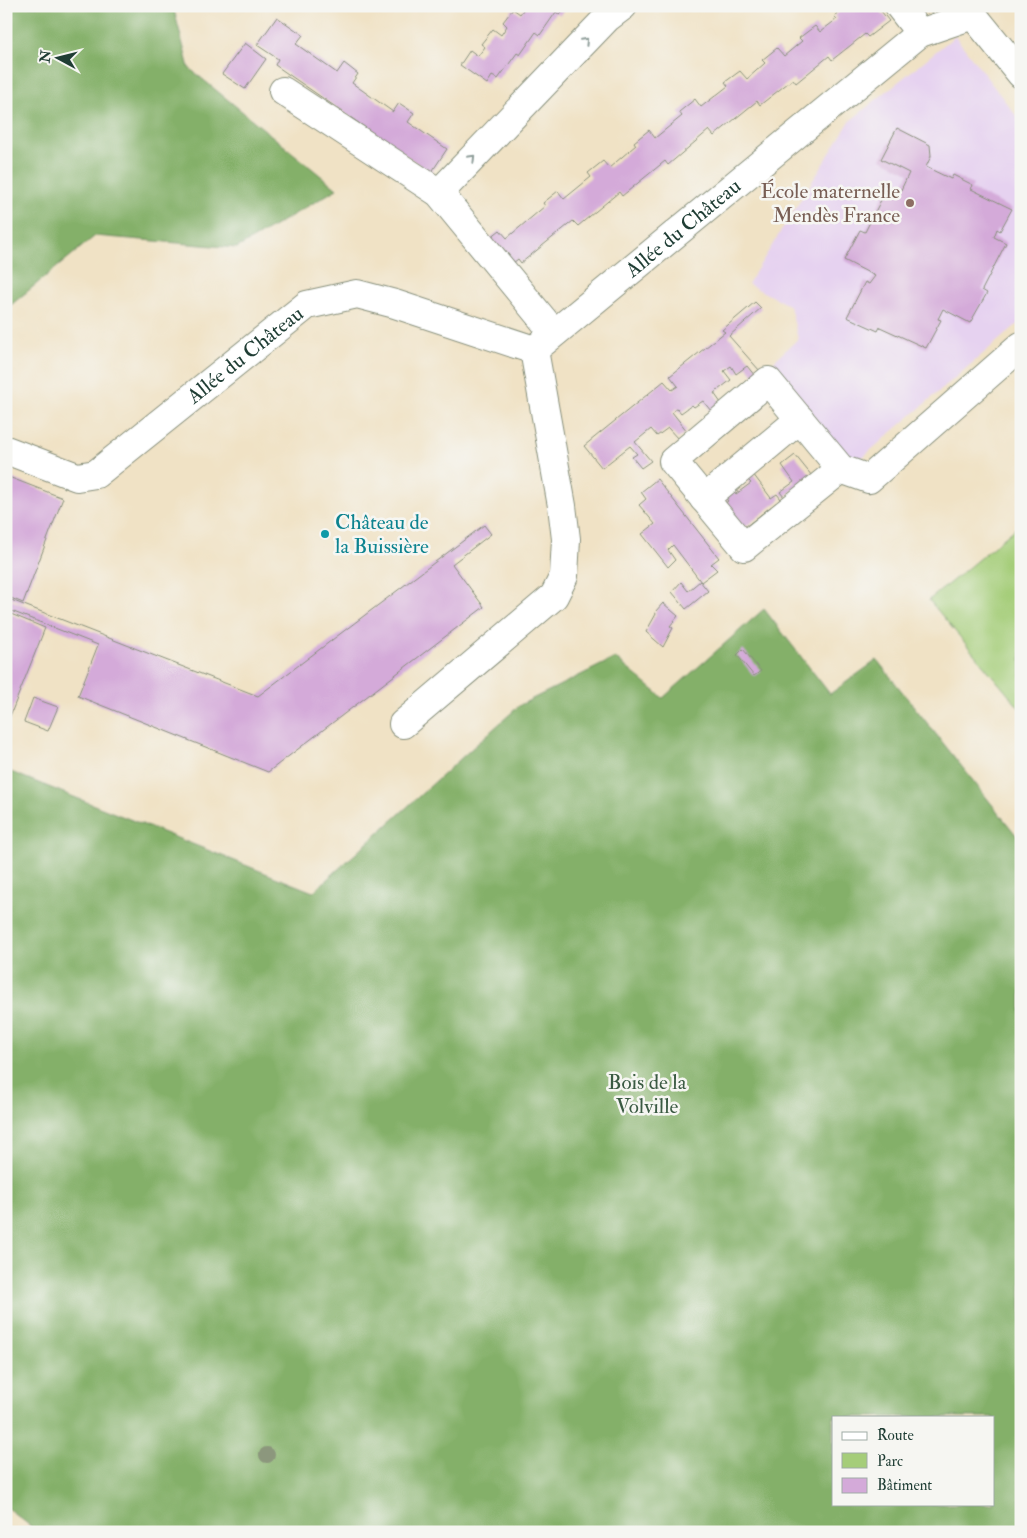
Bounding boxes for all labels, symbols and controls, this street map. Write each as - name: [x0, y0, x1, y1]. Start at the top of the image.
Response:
- north arrow: [32, 32, 82, 82]
- one-way arrow: [579, 38, 588, 47]
- text: N: [36, 49, 55, 65]
- one-way arrow: [466, 155, 475, 164]
- street label: Allée du Château: [619, 172, 746, 284]
- place label: École maternelle Mendès France: [761, 178, 900, 229]
- marker: École maternelle Mendès France: [904, 197, 916, 209]
- street label: Allée du Château: [180, 300, 309, 410]
- place label: Château de la Buissière: [335, 509, 429, 560]
- marker: Château de la Buissière: [319, 528, 331, 540]
- park label: Bois de la Volville: [608, 1069, 687, 1120]
- legend: [832, 1416, 994, 1506]
- text: Route: [877, 1426, 914, 1445]
- text: Parc: [877, 1452, 903, 1471]
- text: Bâtiment: [877, 1476, 932, 1495]

